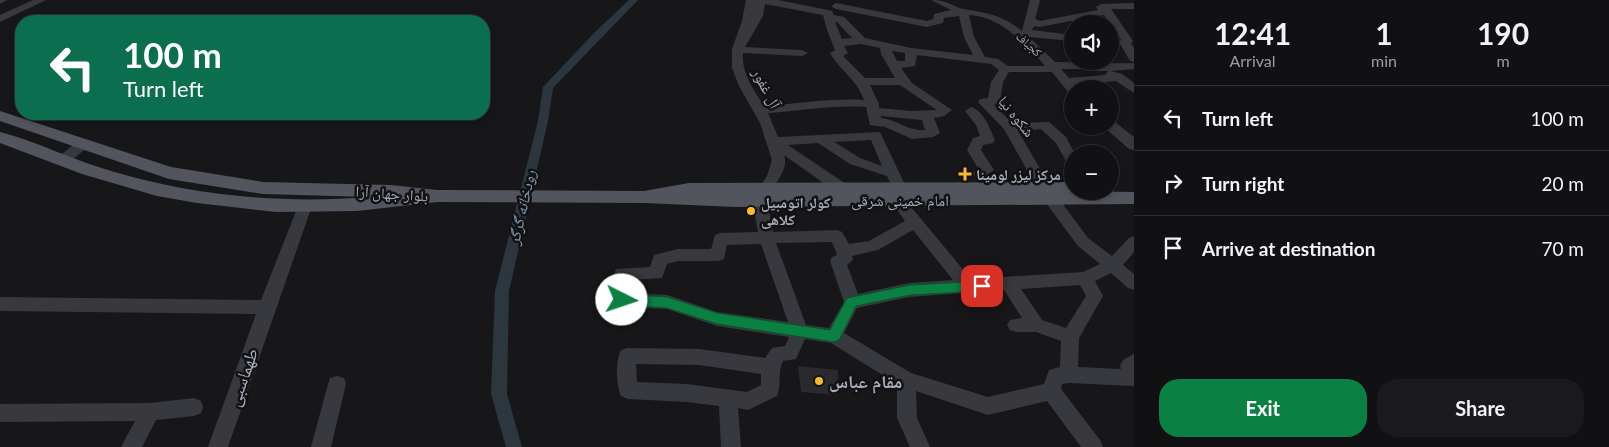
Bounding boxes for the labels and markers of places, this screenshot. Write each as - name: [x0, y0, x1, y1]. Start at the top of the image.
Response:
- place label: مرکز لیزر لومینا: [976, 165, 1061, 183]
- marker: مرکز لیزر لومینا: [958, 167, 972, 181]
- place label: کولر اتومبیل کلاهی: [761, 193, 831, 229]
- marker: کولر اتومبیل کلاهی: [745, 205, 757, 217]
- pin: [961, 265, 1003, 307]
- place label: مقام عباس: [829, 370, 902, 394]
- marker: مقام عباس: [813, 375, 825, 387]

